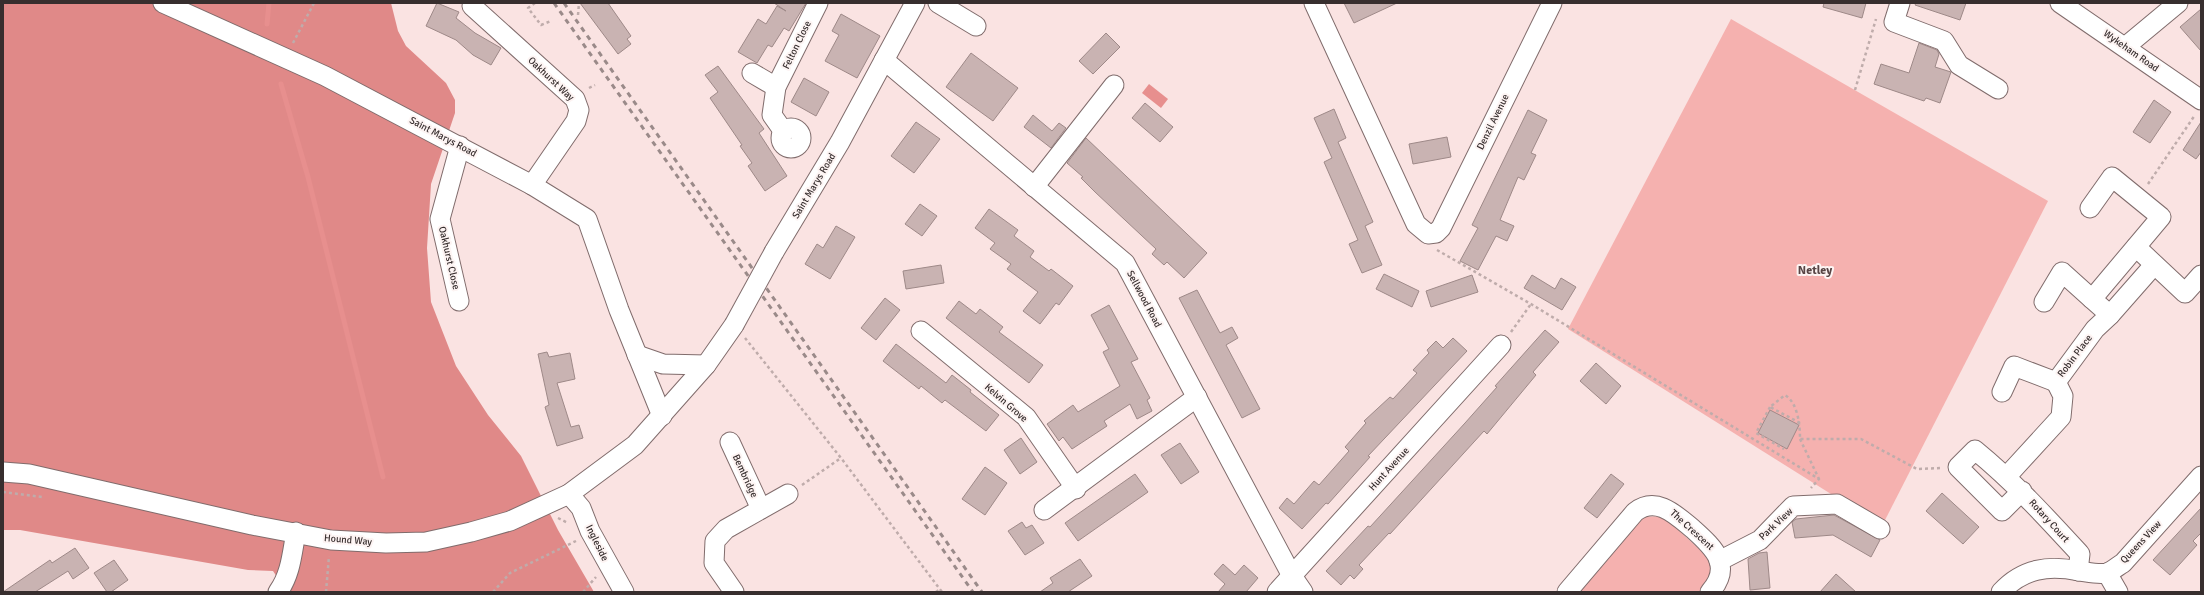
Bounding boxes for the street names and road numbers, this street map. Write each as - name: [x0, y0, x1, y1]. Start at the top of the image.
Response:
- street label: Felton Close: [780, 19, 814, 71]
- street label: Wykeham Road: [2101, 27, 2161, 75]
- street label: Oakhurst Way: [525, 55, 577, 104]
- street label: Denzil Avenue: [1474, 92, 1512, 152]
- street label: Saint Marys Road: [407, 114, 479, 160]
- street label: Saint Marys Road: [790, 151, 838, 221]
- street label: Oakhurst Close: [436, 225, 462, 291]
- street label: Sellwood Road: [1124, 269, 1164, 329]
- street label: Robin Place: [2055, 332, 2095, 380]
- street label: Kelvin Grove: [982, 381, 1030, 425]
- street label: Hunt Avenue: [1366, 445, 1412, 493]
- street label: Bembridge: [730, 452, 760, 500]
- street label: Rotary Court: [2026, 497, 2072, 546]
- street label: Park View: [1757, 505, 1796, 543]
- street label: The Crescent: [1668, 507, 1717, 553]
- street label: Queens View: [2118, 517, 2165, 566]
- street label: Ingleside: [583, 523, 611, 563]
- street label: Hound Way: [324, 532, 373, 548]

